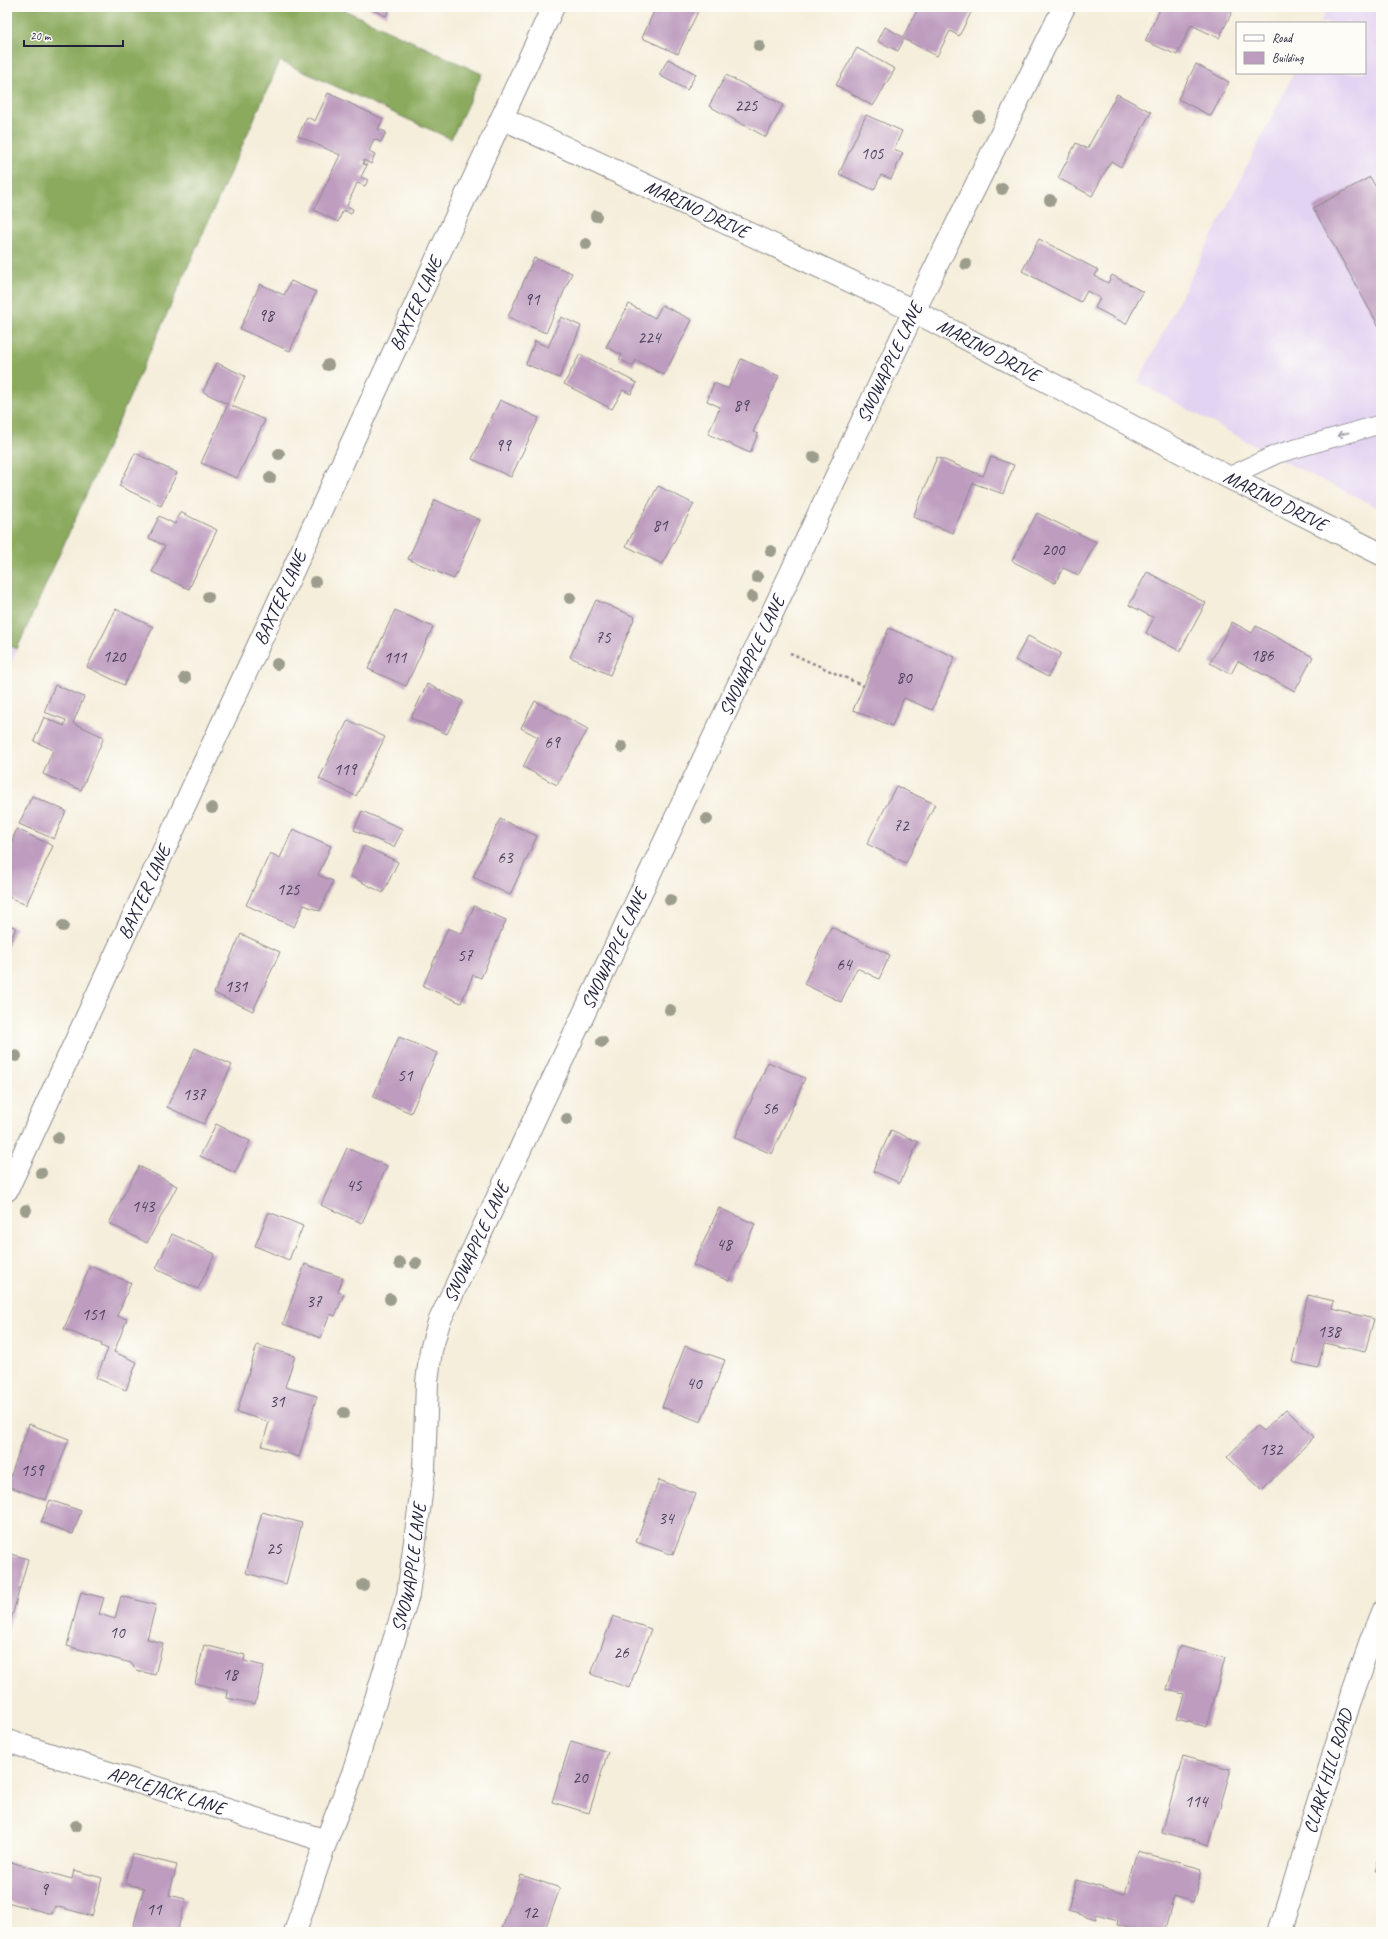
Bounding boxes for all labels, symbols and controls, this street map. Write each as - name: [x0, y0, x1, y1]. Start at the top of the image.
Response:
- scale bar: [24, 22, 123, 48]
- legend: [1236, 22, 1366, 74]
- text: 20 m: [30, 28, 52, 44]
- text: Road: [1272, 30, 1294, 46]
- text: Building: [1272, 50, 1304, 66]
- house number: 225: [735, 95, 759, 116]
- house number: 105: [861, 143, 885, 164]
- street label: MARINO DRIVE: [641, 175, 755, 245]
- street label: BAXTER LANE: [384, 250, 449, 355]
- house number: 91: [524, 289, 541, 310]
- street label: SNOWAPPLE LANE: [851, 296, 929, 427]
- house number: 98: [258, 305, 276, 326]
- street label: MARINO DRIVE: [933, 313, 1046, 388]
- house number: 224: [638, 327, 663, 348]
- house number: 89: [733, 395, 750, 416]
- one-way arrow: [1337, 431, 1350, 439]
- house number: 99: [495, 435, 512, 456]
- street label: MARINO DRIVE: [1220, 465, 1333, 538]
- house number: 81: [652, 515, 669, 536]
- house number: 200: [1042, 539, 1066, 560]
- street label: BAXTER LANE: [248, 545, 313, 649]
- street label: SNOWAPPLE LANE: [713, 590, 792, 720]
- house number: 75: [595, 627, 612, 648]
- house number: 186: [1251, 645, 1275, 666]
- house number: 120: [103, 646, 127, 667]
- house number: 111: [384, 647, 408, 668]
- house number: 80: [896, 667, 913, 688]
- house number: 69: [544, 732, 561, 753]
- house number: 119: [334, 759, 358, 780]
- house number: 72: [893, 815, 910, 836]
- street label: BAXTER LANE: [112, 839, 178, 943]
- house number: 63: [497, 847, 514, 868]
- house number: 125: [277, 879, 301, 900]
- street label: SNOWAPPLE LANE: [576, 883, 654, 1013]
- house number: 57: [457, 945, 474, 966]
- house number: 64: [836, 954, 854, 975]
- house number: 131: [225, 976, 249, 997]
- house number: 51: [397, 1065, 414, 1086]
- house number: 137: [183, 1084, 207, 1105]
- house number: 56: [762, 1098, 779, 1119]
- house number: 45: [346, 1175, 363, 1196]
- street label: SNOWAPPLE LANE: [438, 1176, 516, 1306]
- house number: 143: [132, 1196, 156, 1217]
- house number: 48: [716, 1234, 734, 1255]
- house number: 37: [306, 1291, 323, 1312]
- house number: 151: [82, 1304, 106, 1325]
- house number: 138: [1318, 1321, 1343, 1342]
- house number: 40: [686, 1373, 703, 1394]
- house number: 31: [269, 1391, 286, 1412]
- house number: 132: [1260, 1439, 1284, 1460]
- house number: 159: [21, 1460, 45, 1481]
- street label: SNOWAPPLE LANE: [385, 1499, 432, 1634]
- house number: 34: [658, 1508, 676, 1529]
- house number: 25: [266, 1538, 283, 1559]
- house number: 10: [109, 1622, 126, 1643]
- house number: 26: [613, 1642, 630, 1663]
- house number: 18: [222, 1664, 240, 1685]
- street label: CLARK HILL ROAD: [1298, 1705, 1359, 1836]
- street label: APPLEJACK LANE: [105, 1761, 230, 1821]
- house number: 20: [572, 1767, 589, 1788]
- house number: 114: [1185, 1791, 1210, 1812]
- house number: 9: [40, 1879, 49, 1900]
- house number: 11: [146, 1899, 163, 1920]
- house number: 12: [522, 1902, 539, 1923]

